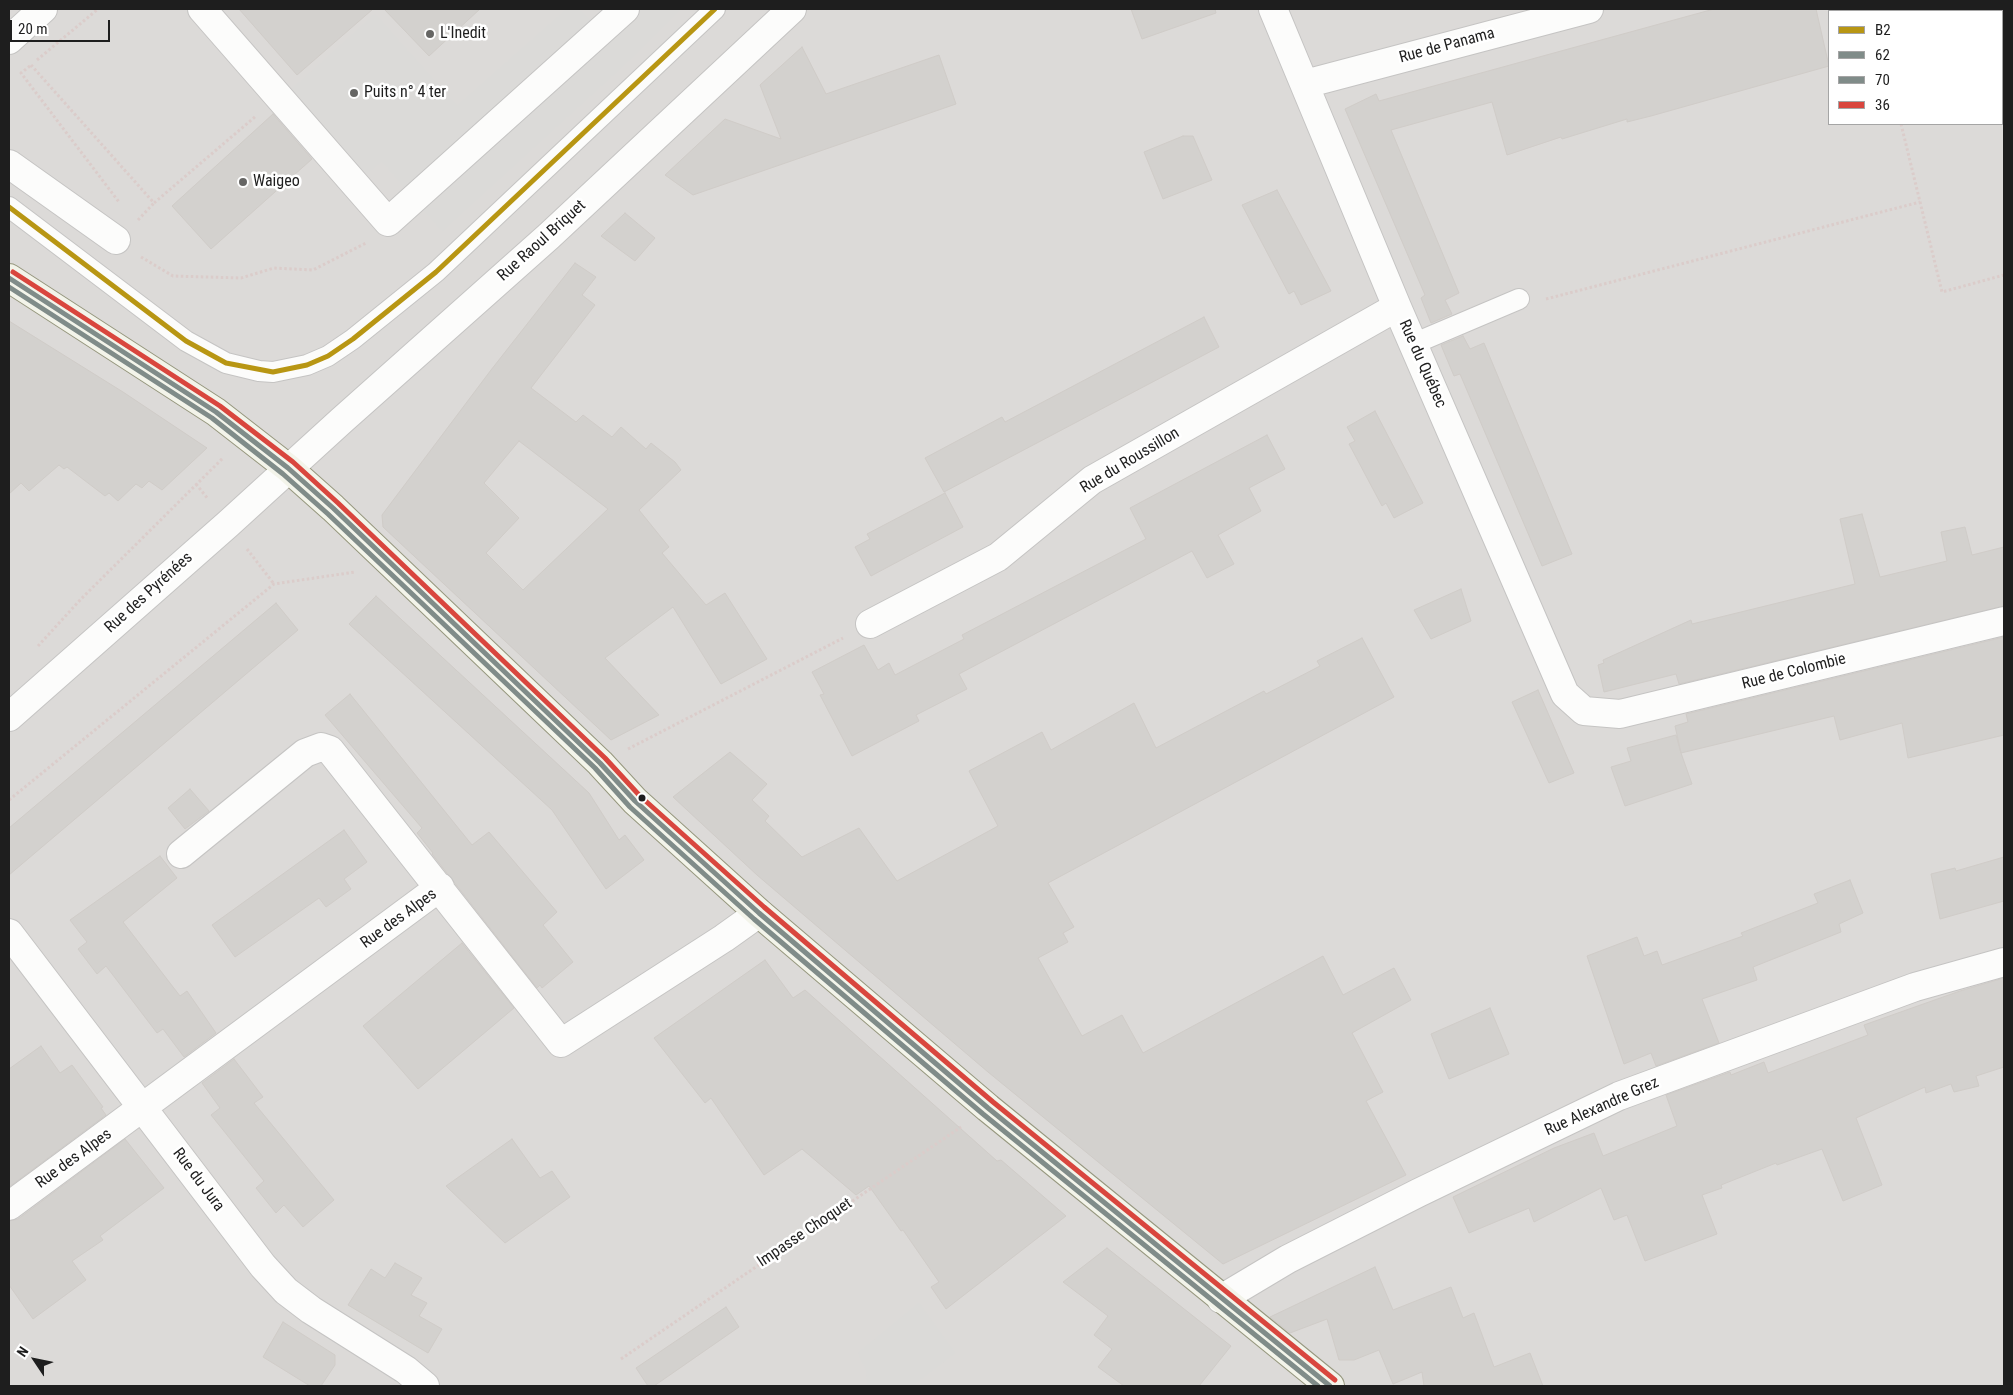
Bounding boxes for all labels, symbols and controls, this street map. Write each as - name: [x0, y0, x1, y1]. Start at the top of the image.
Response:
- scale bar: [12, 10, 112, 42]
- legend: [1828, 10, 2003, 125]
- text: 20 m: [18, 20, 48, 38]
- text: B2: [1875, 21, 1891, 39]
- place label: L'Inedit: [440, 24, 486, 44]
- street label: Rue de Panama: [1397, 24, 1497, 68]
- marker: L'Inedit: [424, 28, 436, 40]
- text: 62: [1875, 46, 1890, 64]
- text: 70: [1875, 71, 1890, 89]
- place label: Puits n° 4 ter: [364, 83, 446, 103]
- marker: Puits n° 4 ter: [348, 87, 360, 99]
- text: 36: [1875, 96, 1890, 114]
- place label: Waigeo: [253, 172, 300, 192]
- marker: Waigeo: [237, 176, 249, 188]
- street label: Rue Raoul Briquet: [494, 196, 590, 286]
- street label: Rue du Québec: [1394, 317, 1450, 411]
- street label: Rue du Roussillon: [1077, 424, 1183, 498]
- street label: Rue des Pyrénées: [101, 548, 197, 638]
- street label: Rue de Colombie: [1740, 650, 1848, 694]
- unlabelled marker: [637, 793, 647, 803]
- street label: Rue des Alpes: [357, 885, 441, 953]
- street label: Rue Alexandre Grez: [1542, 1073, 1662, 1141]
- street label: Rue des Alpes: [32, 1125, 116, 1193]
- street label: Rue du Jura: [168, 1144, 228, 1216]
- street label: Impasse Choquet: [754, 1194, 856, 1272]
- north arrow: [10, 1335, 60, 1385]
- text: N: [14, 1344, 32, 1360]

